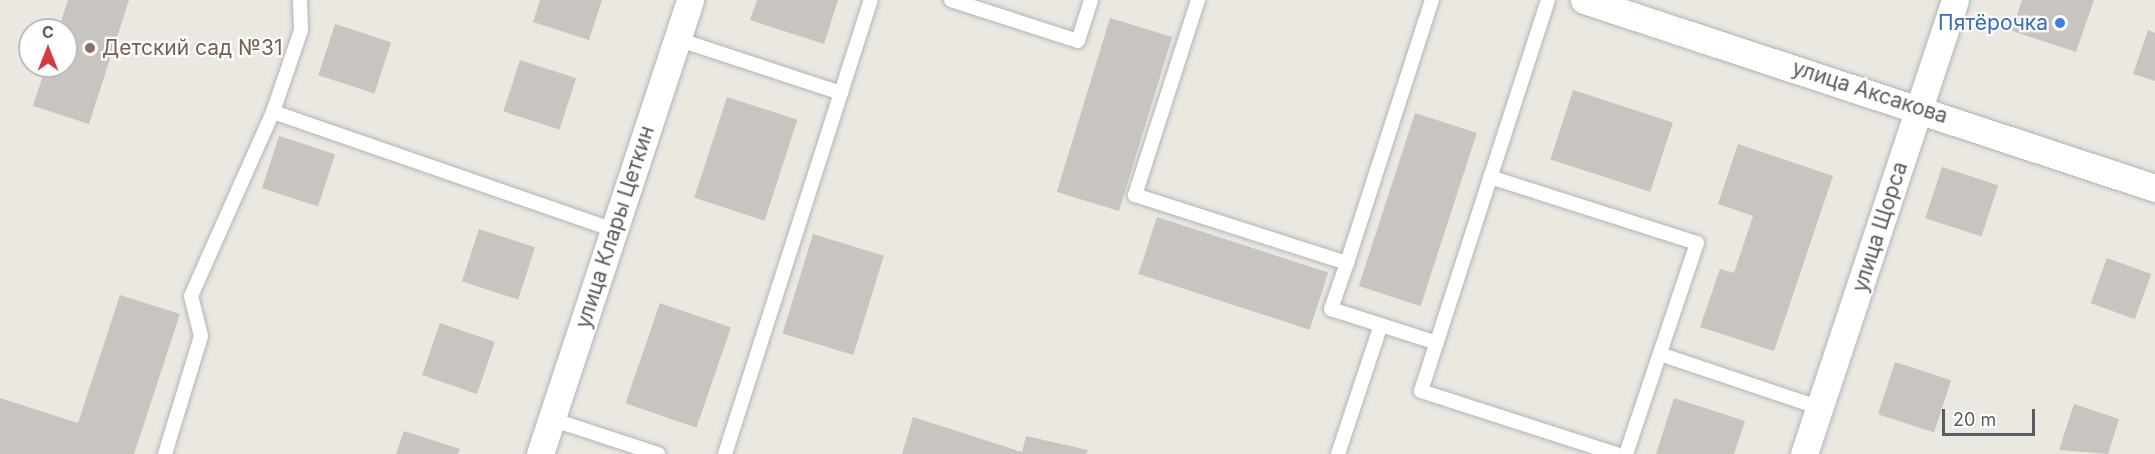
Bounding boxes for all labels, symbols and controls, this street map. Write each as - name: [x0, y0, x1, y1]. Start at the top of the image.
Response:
- place label: Пятёрочка: [1938, 10, 2048, 36]
- marker: Пятёрочка: [2053, 16, 2067, 30]
- north arrow: [18, 18, 78, 78]
- text: С: [42, 22, 54, 42]
- place label: Детский сад №31: [102, 35, 283, 61]
- marker: Детский сад №31: [83, 41, 97, 55]
- street label: улица Аксакова: [1789, 55, 1951, 129]
- street label: улица Клары Цеткин: [570, 123, 660, 331]
- street label: улица Щорса: [1847, 159, 1913, 295]
- scale bar: [1945, 397, 2038, 435]
- text: 20 m: [1953, 409, 1996, 430]

